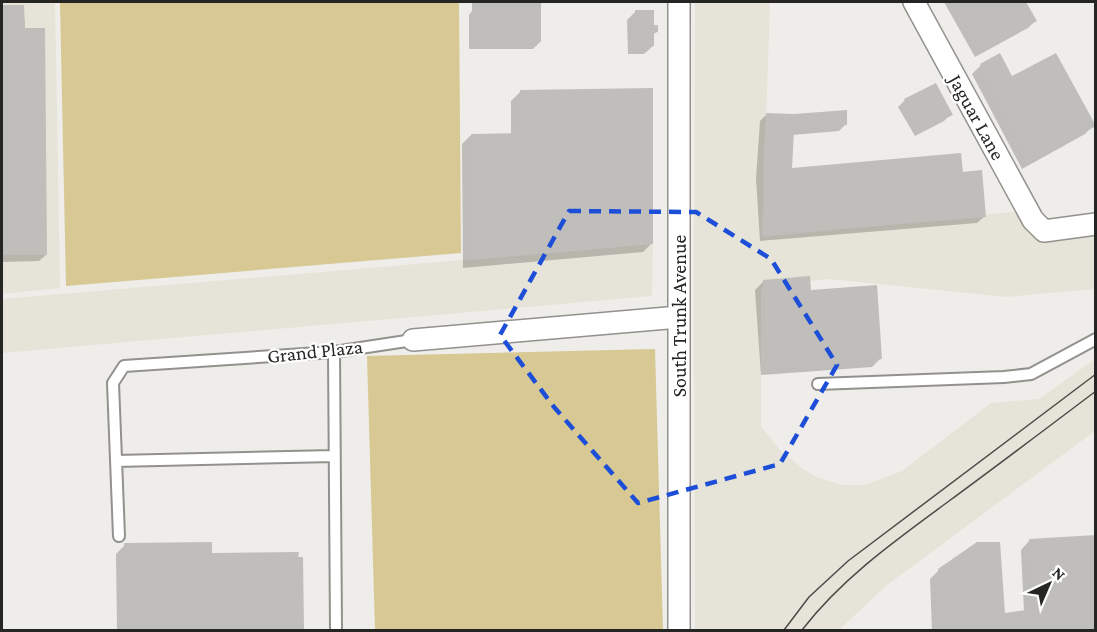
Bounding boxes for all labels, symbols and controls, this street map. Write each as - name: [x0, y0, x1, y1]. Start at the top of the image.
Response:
- street label: Jaguar Lane: [943, 69, 1010, 164]
- street label: South Trunk Avenue: [668, 235, 690, 397]
- street label: Grand Plaza: [266, 335, 364, 367]
- north arrow: [1019, 554, 1079, 614]
- text: N: [1049, 564, 1069, 584]

